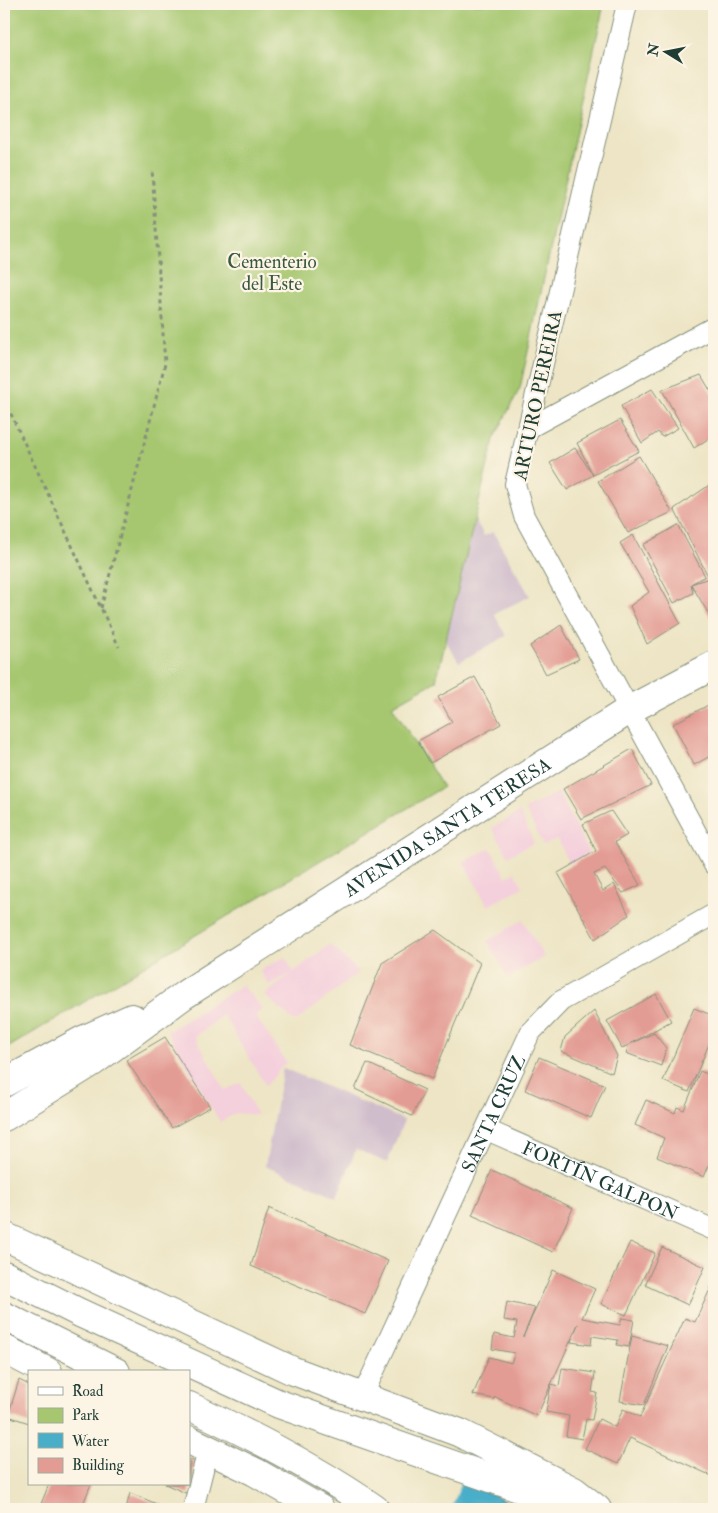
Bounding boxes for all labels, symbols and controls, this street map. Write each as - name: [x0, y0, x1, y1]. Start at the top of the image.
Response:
- north arrow: [640, 28, 690, 78]
- text: N: [644, 42, 663, 58]
- park label: Cementerio del Este: [227, 250, 317, 296]
- street label: ARTURO PEREIRA: [508, 308, 568, 483]
- street label: AVENIDA SANTA TERESA: [339, 752, 556, 903]
- street label: SANTA CRUZ: [456, 1051, 531, 1176]
- street label: FORTÍN GALPON: [518, 1136, 682, 1226]
- legend: [28, 1370, 190, 1486]
- text: Road: [72, 1382, 104, 1401]
- text: Park: [72, 1406, 99, 1425]
- text: Water: [71, 1432, 109, 1451]
- text: Building: [72, 1456, 124, 1475]

